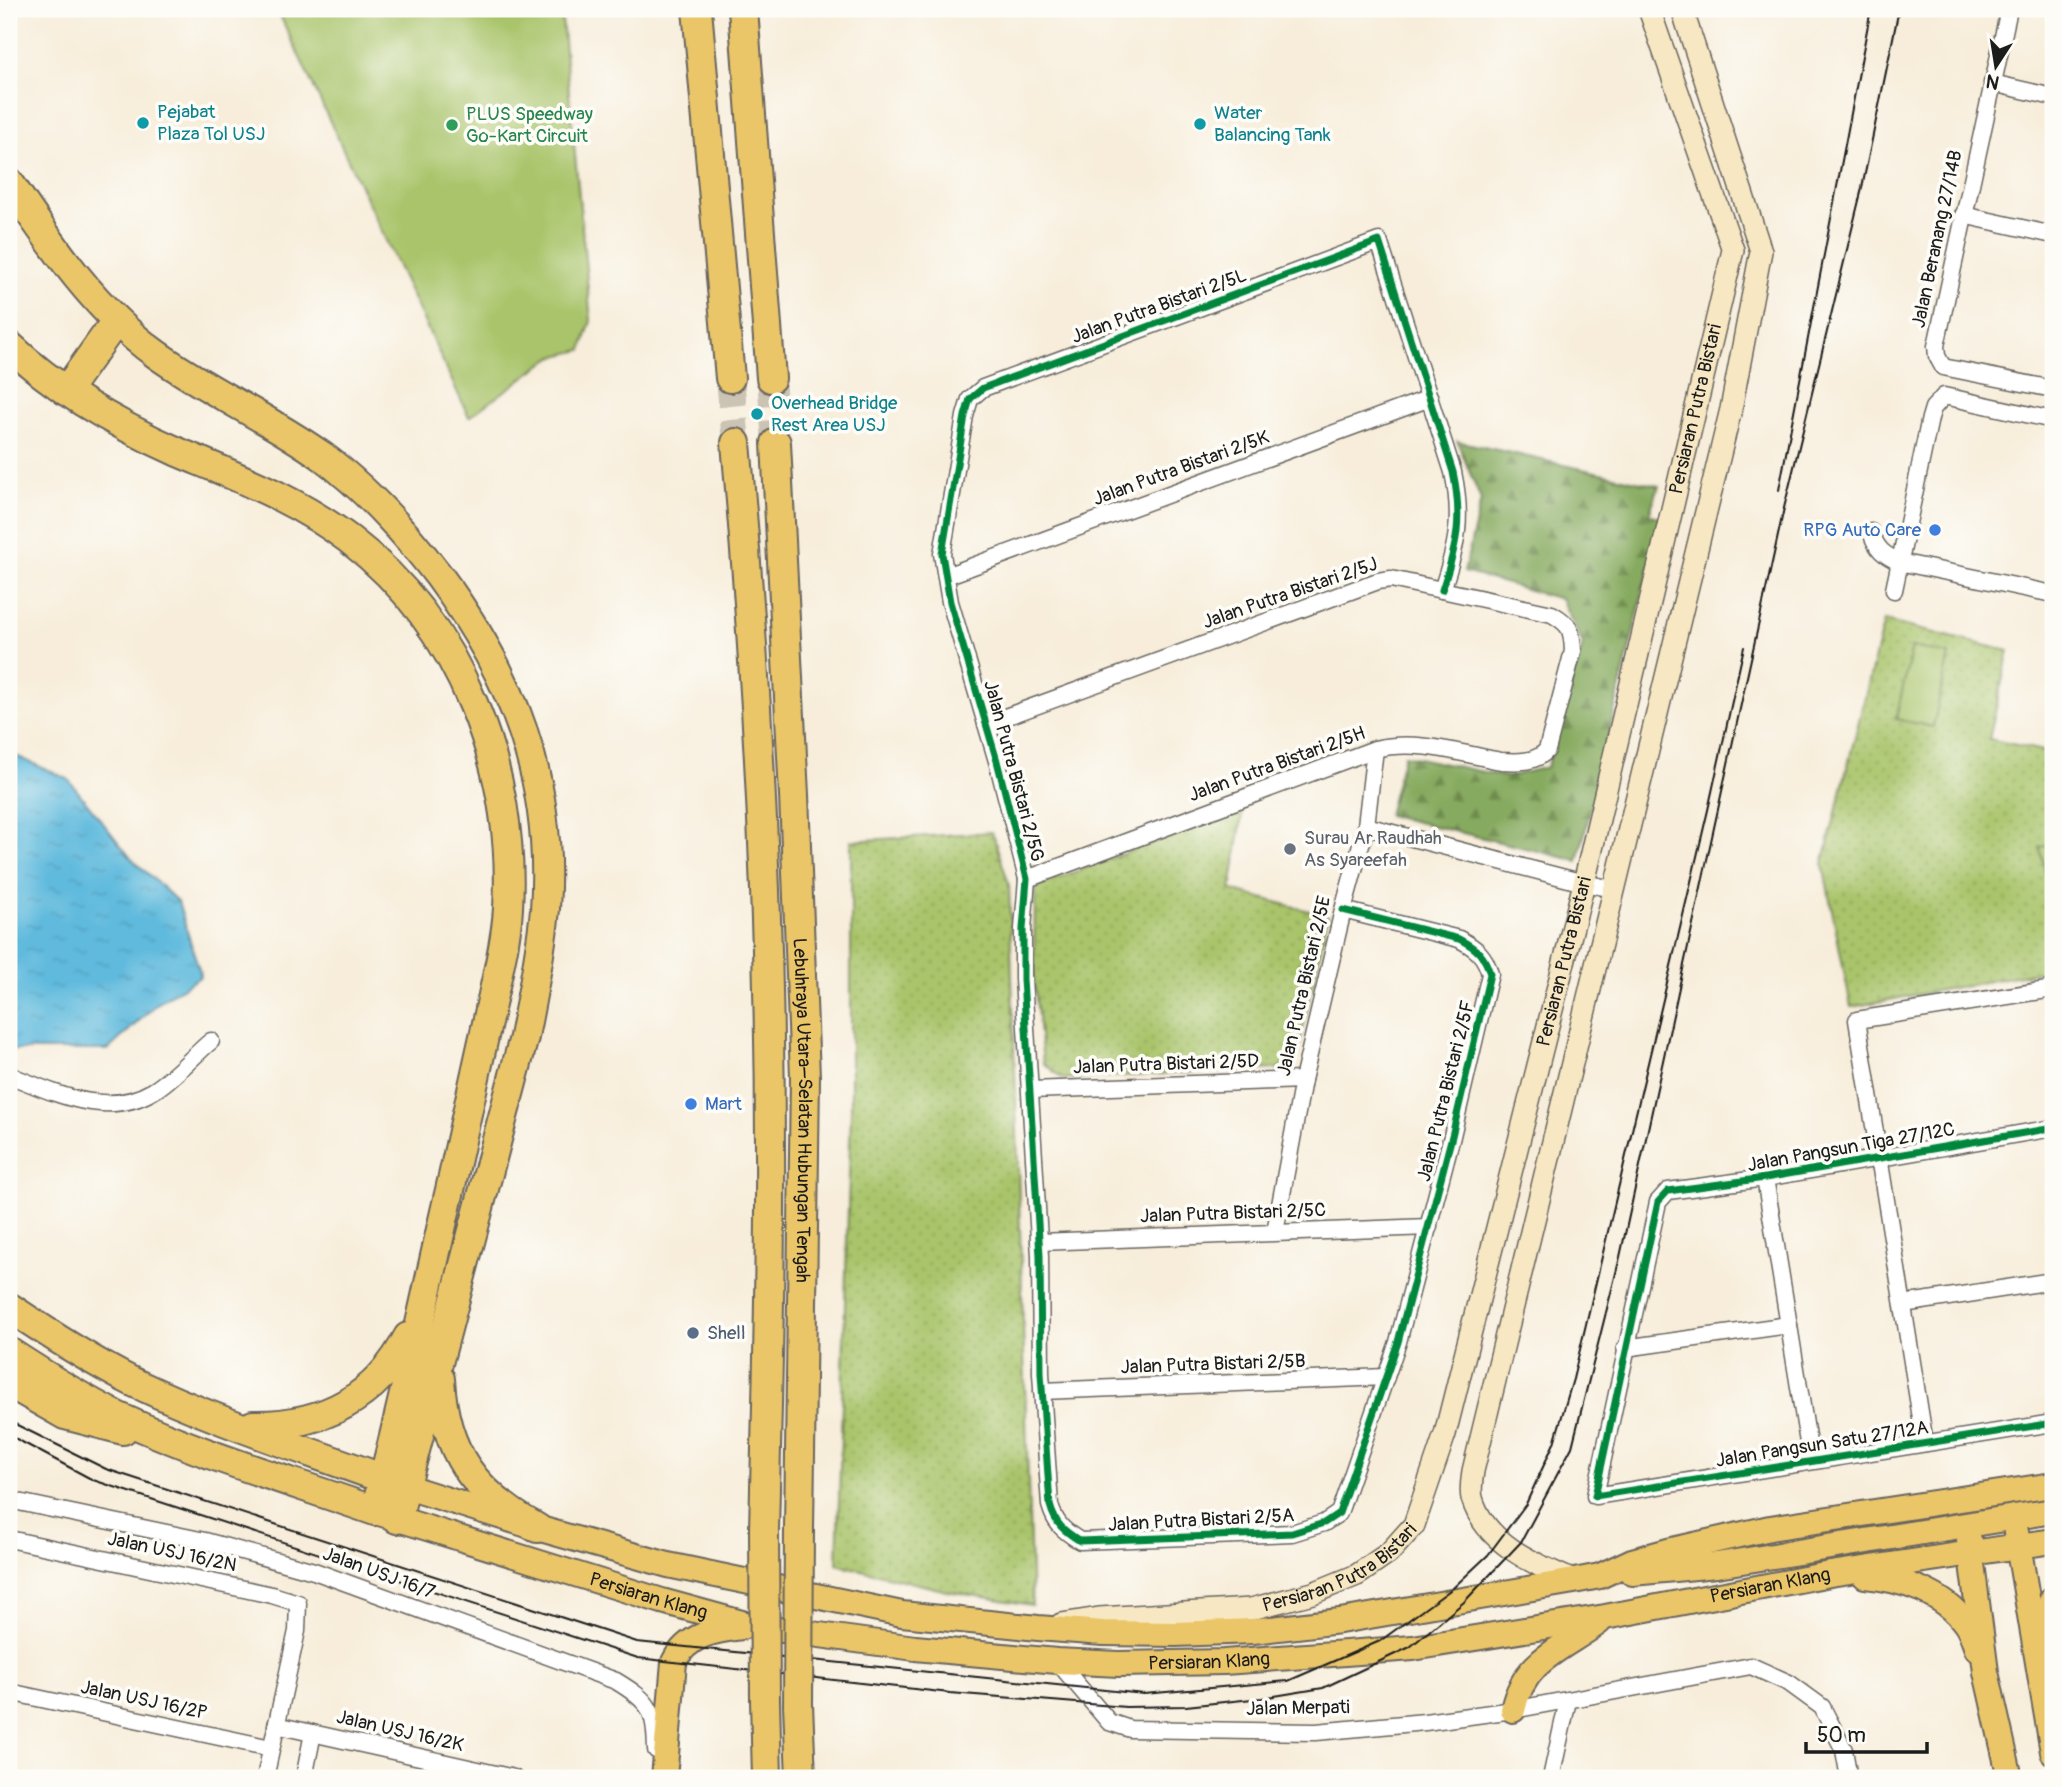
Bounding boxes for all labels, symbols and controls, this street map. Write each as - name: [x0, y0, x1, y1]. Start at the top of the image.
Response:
- north arrow: [1960, 32, 2030, 102]
- text: N: [1984, 69, 2001, 95]
- place label: Pejabat Plaza Tol USJ: [157, 100, 265, 146]
- place label: Water Balancing Tank: [1214, 101, 1331, 147]
- place label: PLUS Speedway Go-Kart Circuit: [466, 102, 593, 148]
- marker: Pejabat Plaza Tol USJ: [135, 115, 151, 131]
- marker: Water Balancing Tank: [1192, 116, 1208, 132]
- marker: PLUS Speedway Go-Kart Circuit: [444, 117, 460, 133]
- street label: Jalan Beranang 27/14B: [1906, 148, 1968, 330]
- street label: Jalan Putra Bistari 2/5L: [1068, 263, 1250, 349]
- street label: Persiaran Putra Bistari: [1664, 321, 1727, 497]
- place label: Overhead Bridge Rest Area USJ: [771, 391, 898, 437]
- marker: Overhead Bridge Rest Area USJ: [749, 406, 765, 422]
- street label: Jalan Putra Bistari 2/5K: [1090, 425, 1272, 511]
- place label: RPG Auto Care: [1803, 518, 1922, 542]
- marker: RPG Auto Care: [1927, 522, 1943, 538]
- street label: Jalan Putra Bistari 2/5J: [1199, 552, 1381, 634]
- street label: Jalan Putra Bistari 2/5G: [978, 678, 1050, 864]
- street label: Jalan Putra Bistari 2/5H: [1185, 721, 1369, 807]
- place label: Surau Ar Raudhah As Syareefah: [1304, 826, 1442, 872]
- marker: Surau Ar Raudhah As Syareefah: [1282, 841, 1298, 857]
- street label: Persiaran Putra Bistari: [1531, 874, 1597, 1049]
- street label: Jalan Putra Bistari 2/5E: [1272, 894, 1336, 1078]
- street label: Lebuhraya Utara–Selatan Hubungan Tengah: [788, 937, 817, 1283]
- street label: Jalan Putra Bistari 2/5F: [1412, 998, 1480, 1184]
- street label: Jalan Putra Bistari 2/5D: [1073, 1049, 1259, 1079]
- place label: Mart: [705, 1092, 742, 1116]
- marker: Mart: [683, 1096, 699, 1112]
- street label: Jalan Pangsun Tiga 27/12C: [1745, 1117, 1957, 1177]
- street label: Jalan Putra Bistari 2/5C: [1140, 1198, 1326, 1228]
- place label: Shell: [707, 1321, 745, 1345]
- marker: Shell: [685, 1325, 701, 1341]
- street label: Jalan Putra Bistari 2/5B: [1120, 1349, 1306, 1379]
- street label: Jalan Pangsun Satu 27/12A: [1714, 1415, 1930, 1473]
- street label: Jalan Putra Bistari 2/5A: [1107, 1503, 1295, 1537]
- street label: Persiaran Putra Bistari: [1260, 1518, 1422, 1618]
- street label: Jalan USJ 16/2N: [105, 1527, 239, 1577]
- street label: Jalan USJ 16/7: [320, 1542, 438, 1604]
- street label: Persiaran Klang: [1708, 1562, 1832, 1609]
- street label: Persiaran Klang: [586, 1567, 710, 1625]
- street label: Persiaran Klang: [1148, 1647, 1271, 1675]
- street label: Jalan USJ 16/2P: [78, 1675, 210, 1725]
- street label: Jalan Merpati: [1246, 1695, 1350, 1721]
- street label: Jalan USJ 16/2K: [334, 1705, 466, 1757]
- scale bar: [1806, 1710, 1927, 1754]
- text: 50 m: [1817, 1722, 1866, 1749]

